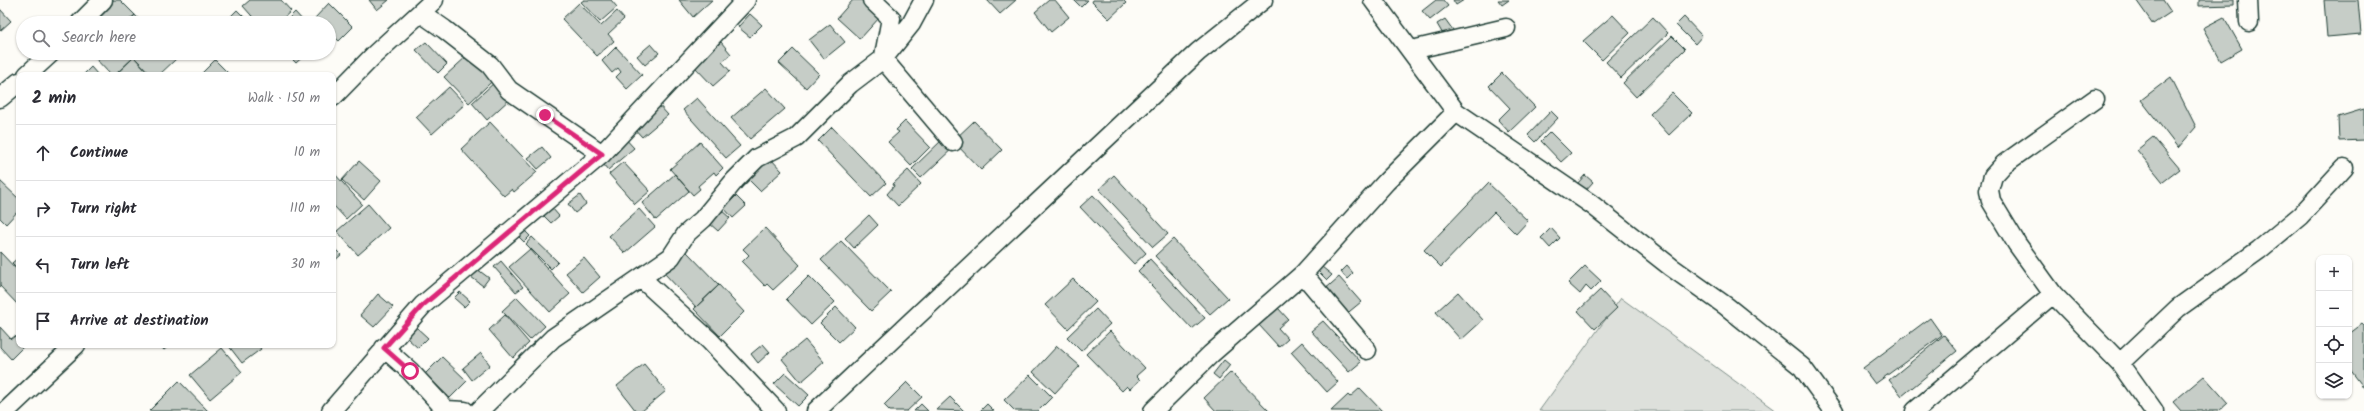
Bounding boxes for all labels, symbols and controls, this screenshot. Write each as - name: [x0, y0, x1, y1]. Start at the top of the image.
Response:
- search box: [16, 16, 336, 60]
- text: Search here: [62, 26, 136, 50]
- icon: search: [30, 27, 52, 49]
- text: 2 min: [32, 85, 76, 112]
- text: Walk · 150 m: [248, 88, 320, 109]
- route end: [536, 106, 554, 124]
- text: Continue: [70, 141, 128, 165]
- icon: ahead: [32, 142, 54, 164]
- text: 10 m: [294, 142, 320, 163]
- text: Turn right: [70, 197, 137, 221]
- icon: right: [32, 198, 54, 220]
- text: 110 m: [290, 198, 320, 219]
- text: Turn left: [70, 253, 130, 277]
- icon: left: [32, 254, 54, 276]
- text: 30 m: [291, 254, 320, 275]
- map controls: [2316, 255, 2352, 399]
- button: +: [2316, 255, 2352, 291]
- button: −: [2316, 291, 2352, 327]
- text: Arrive at destination: [70, 309, 209, 333]
- icon: arrive: [32, 310, 54, 332]
- button: locate: [2316, 327, 2352, 363]
- route start: [401, 362, 419, 380]
- button: layers: [2316, 363, 2352, 399]

